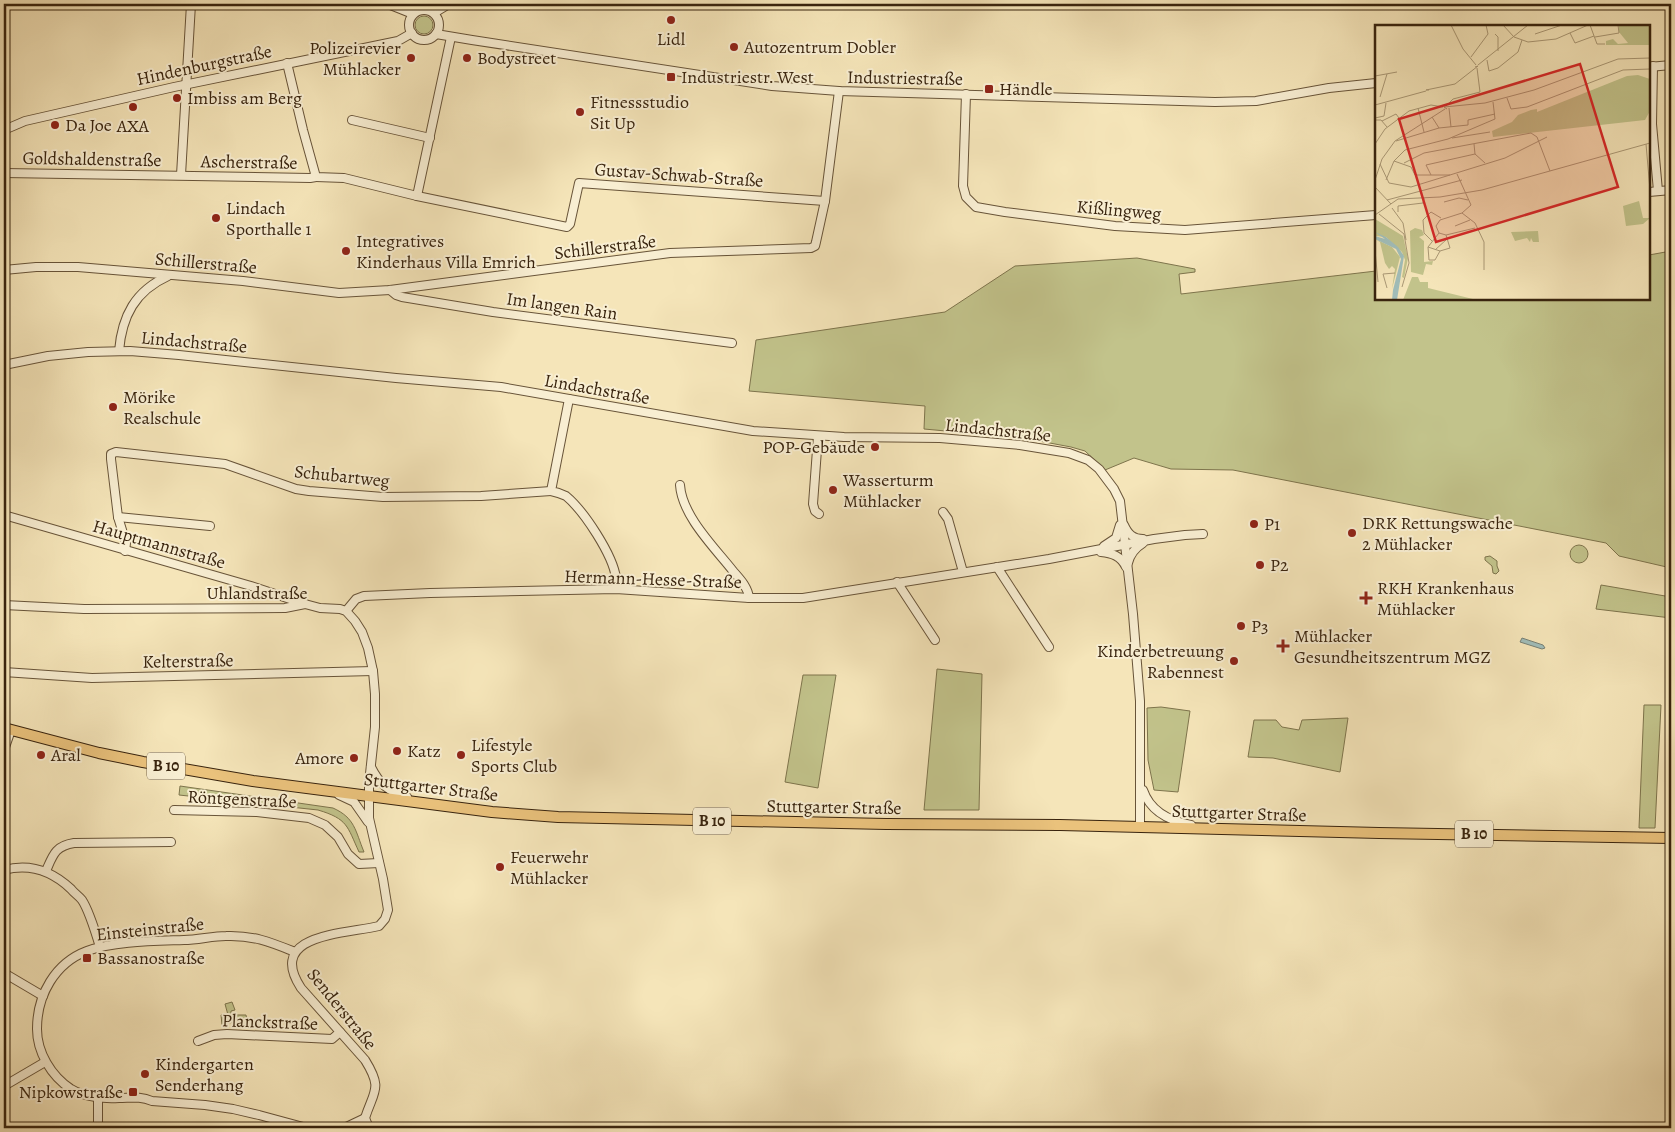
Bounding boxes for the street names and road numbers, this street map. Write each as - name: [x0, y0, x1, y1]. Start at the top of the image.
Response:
- street label: Hindenburgstraße: [134, 39, 274, 91]
- street label: Industriestraße: [847, 65, 963, 91]
- street label: Goldshaldenstraße: [22, 146, 162, 172]
- street label: Ascherstraße: [199, 149, 298, 175]
- street label: Gustav-Schwab-Straße: [594, 157, 764, 193]
- street label: Kißlingweg: [1076, 194, 1162, 226]
- street label: Schillerstraße: [553, 229, 657, 265]
- street label: Schillerstraße: [154, 247, 258, 279]
- street label: Im langen Rain: [505, 286, 619, 326]
- street label: Lindachstraße: [140, 325, 248, 359]
- street label: Lindachstraße: [543, 368, 651, 410]
- street label: Lindachstraße: [944, 413, 1052, 447]
- street label: Schubartweg: [293, 459, 391, 493]
- street label: Hauptmannstraße: [90, 514, 228, 574]
- street label: Hermann-Hesse-Straße: [564, 564, 742, 594]
- street label: Uhlandstraße: [206, 581, 308, 605]
- street label: Kelterstraße: [142, 648, 234, 674]
- road number: B 10: [147, 752, 185, 779]
- street label: Stuttgarter Straße: [363, 767, 499, 807]
- street label: Röntgenstraße: [187, 784, 297, 814]
- street label: Stuttgarter Straße: [766, 794, 902, 820]
- street label: Stuttgarter Straße: [1171, 799, 1307, 827]
- road number: B 10: [693, 808, 731, 834]
- road number: B 10: [1455, 821, 1493, 848]
- street label: Einsteinstraße: [95, 911, 205, 947]
- street label: Senderstraße: [302, 963, 382, 1055]
- street label: Planckstraße: [222, 1008, 318, 1036]

